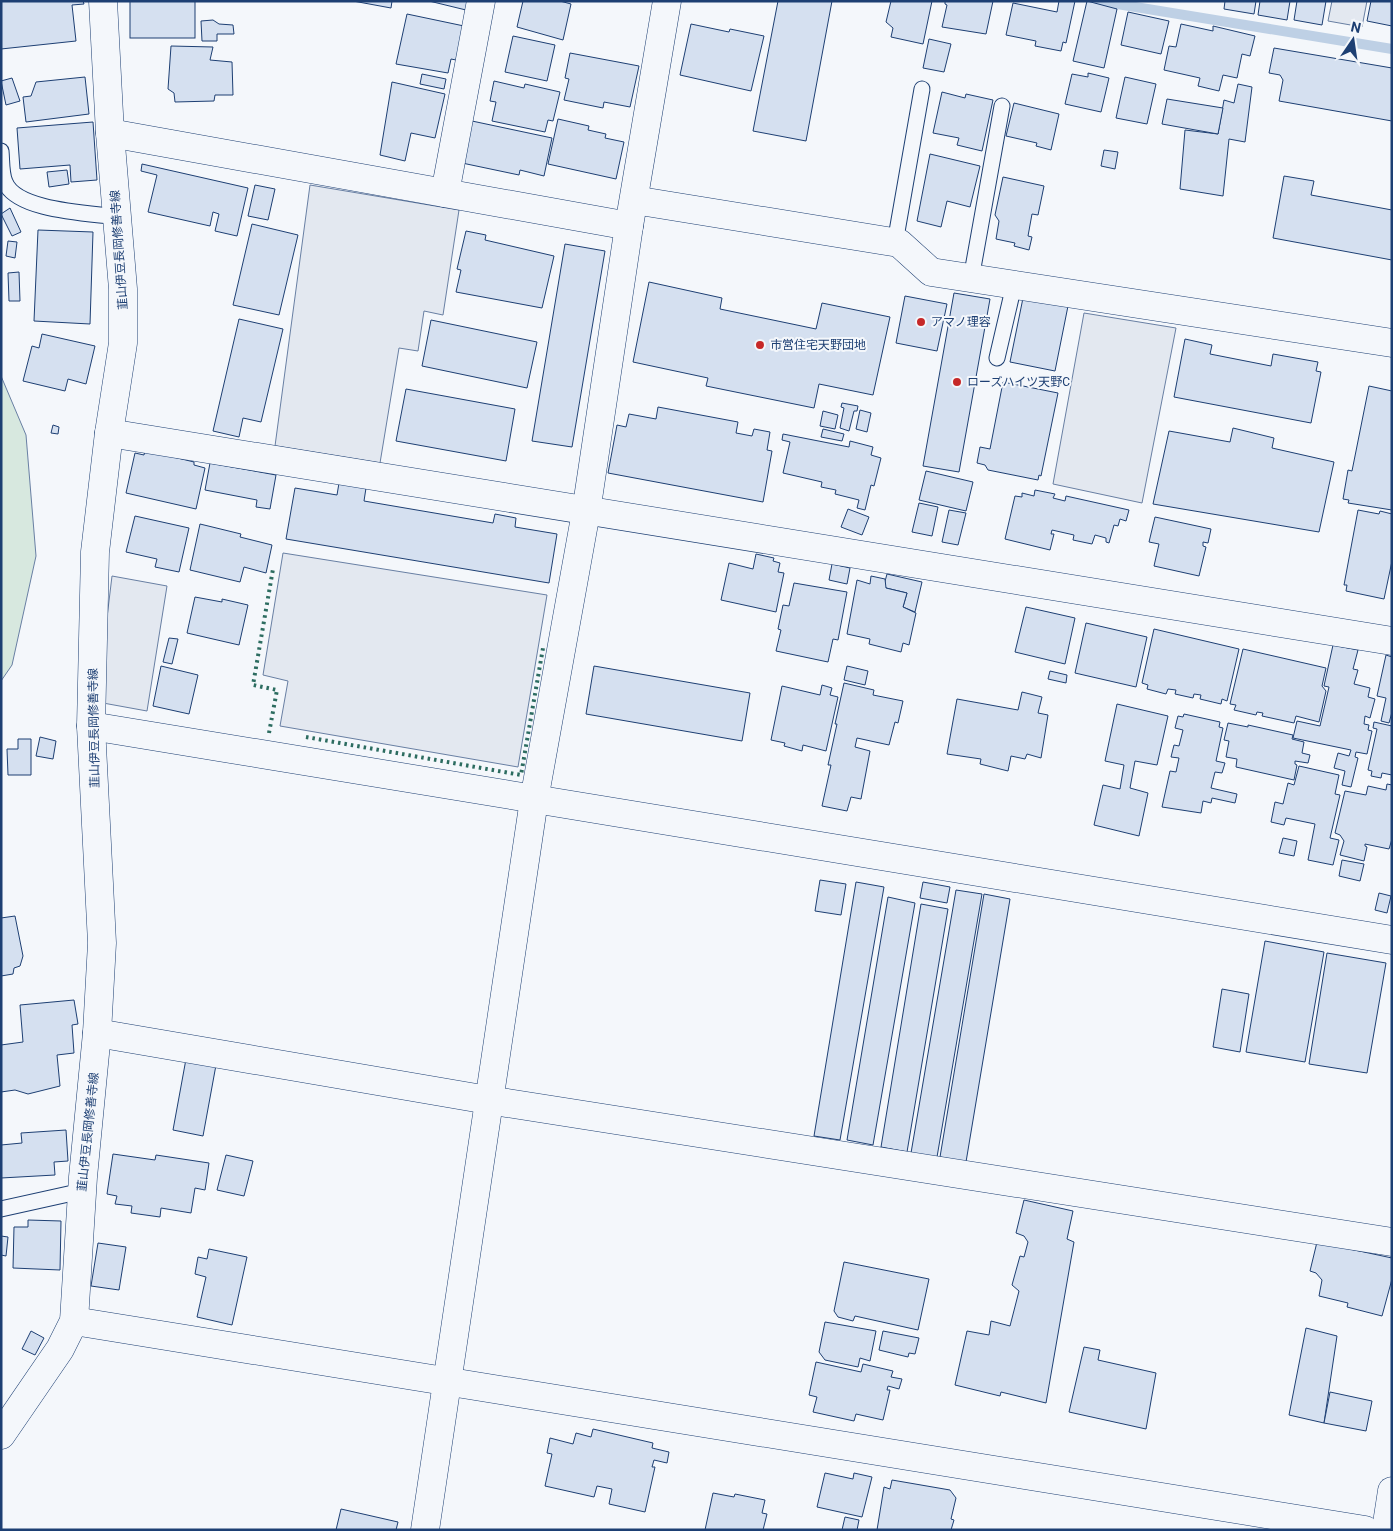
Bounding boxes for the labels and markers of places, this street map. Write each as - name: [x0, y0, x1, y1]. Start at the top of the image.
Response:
- place label: アマノ理容: [931, 315, 991, 329]
- marker: アマノ理容: [915, 316, 927, 328]
- place label: 市営住宅天野団地: [770, 338, 866, 352]
- marker: 市営住宅天野団地: [754, 339, 766, 351]
- place label: ローズハイツ天野C: [967, 375, 1070, 389]
- marker: ローズハイツ天野C: [951, 376, 963, 388]

